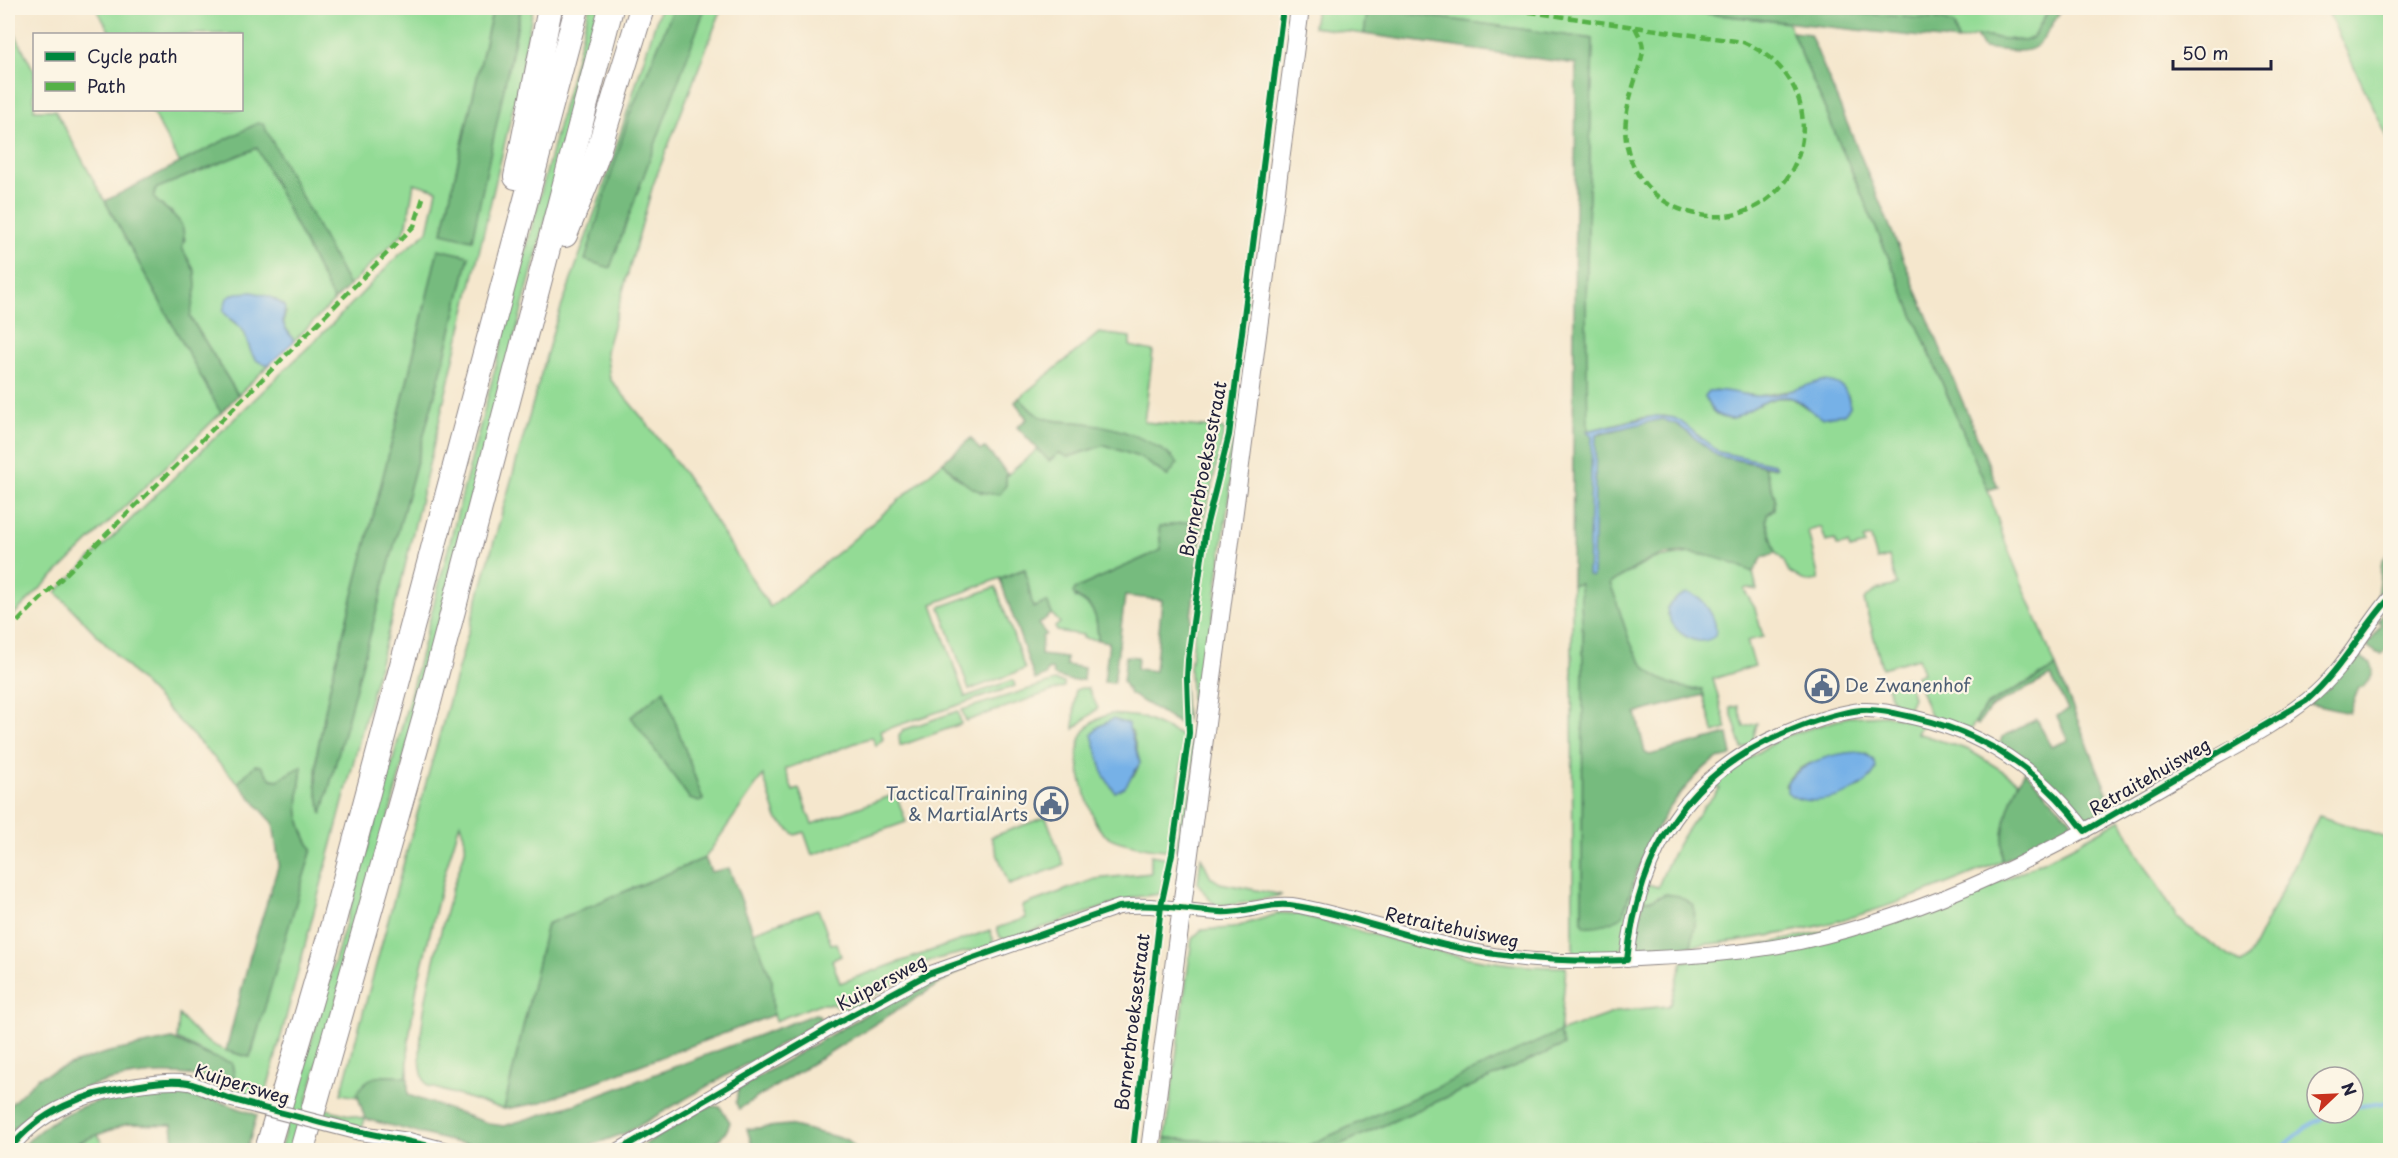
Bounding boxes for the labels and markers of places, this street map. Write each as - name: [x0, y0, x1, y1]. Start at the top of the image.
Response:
- public building icon: De Zwanenhof: [1804, 668, 1840, 704]
- place label: De Zwanenhof: [1845, 671, 1973, 698]
- place label: TacticalTraining & MartialArts: [886, 779, 1028, 827]
- public building icon: TacticalTraining & MartialArts: [1033, 786, 1069, 822]

